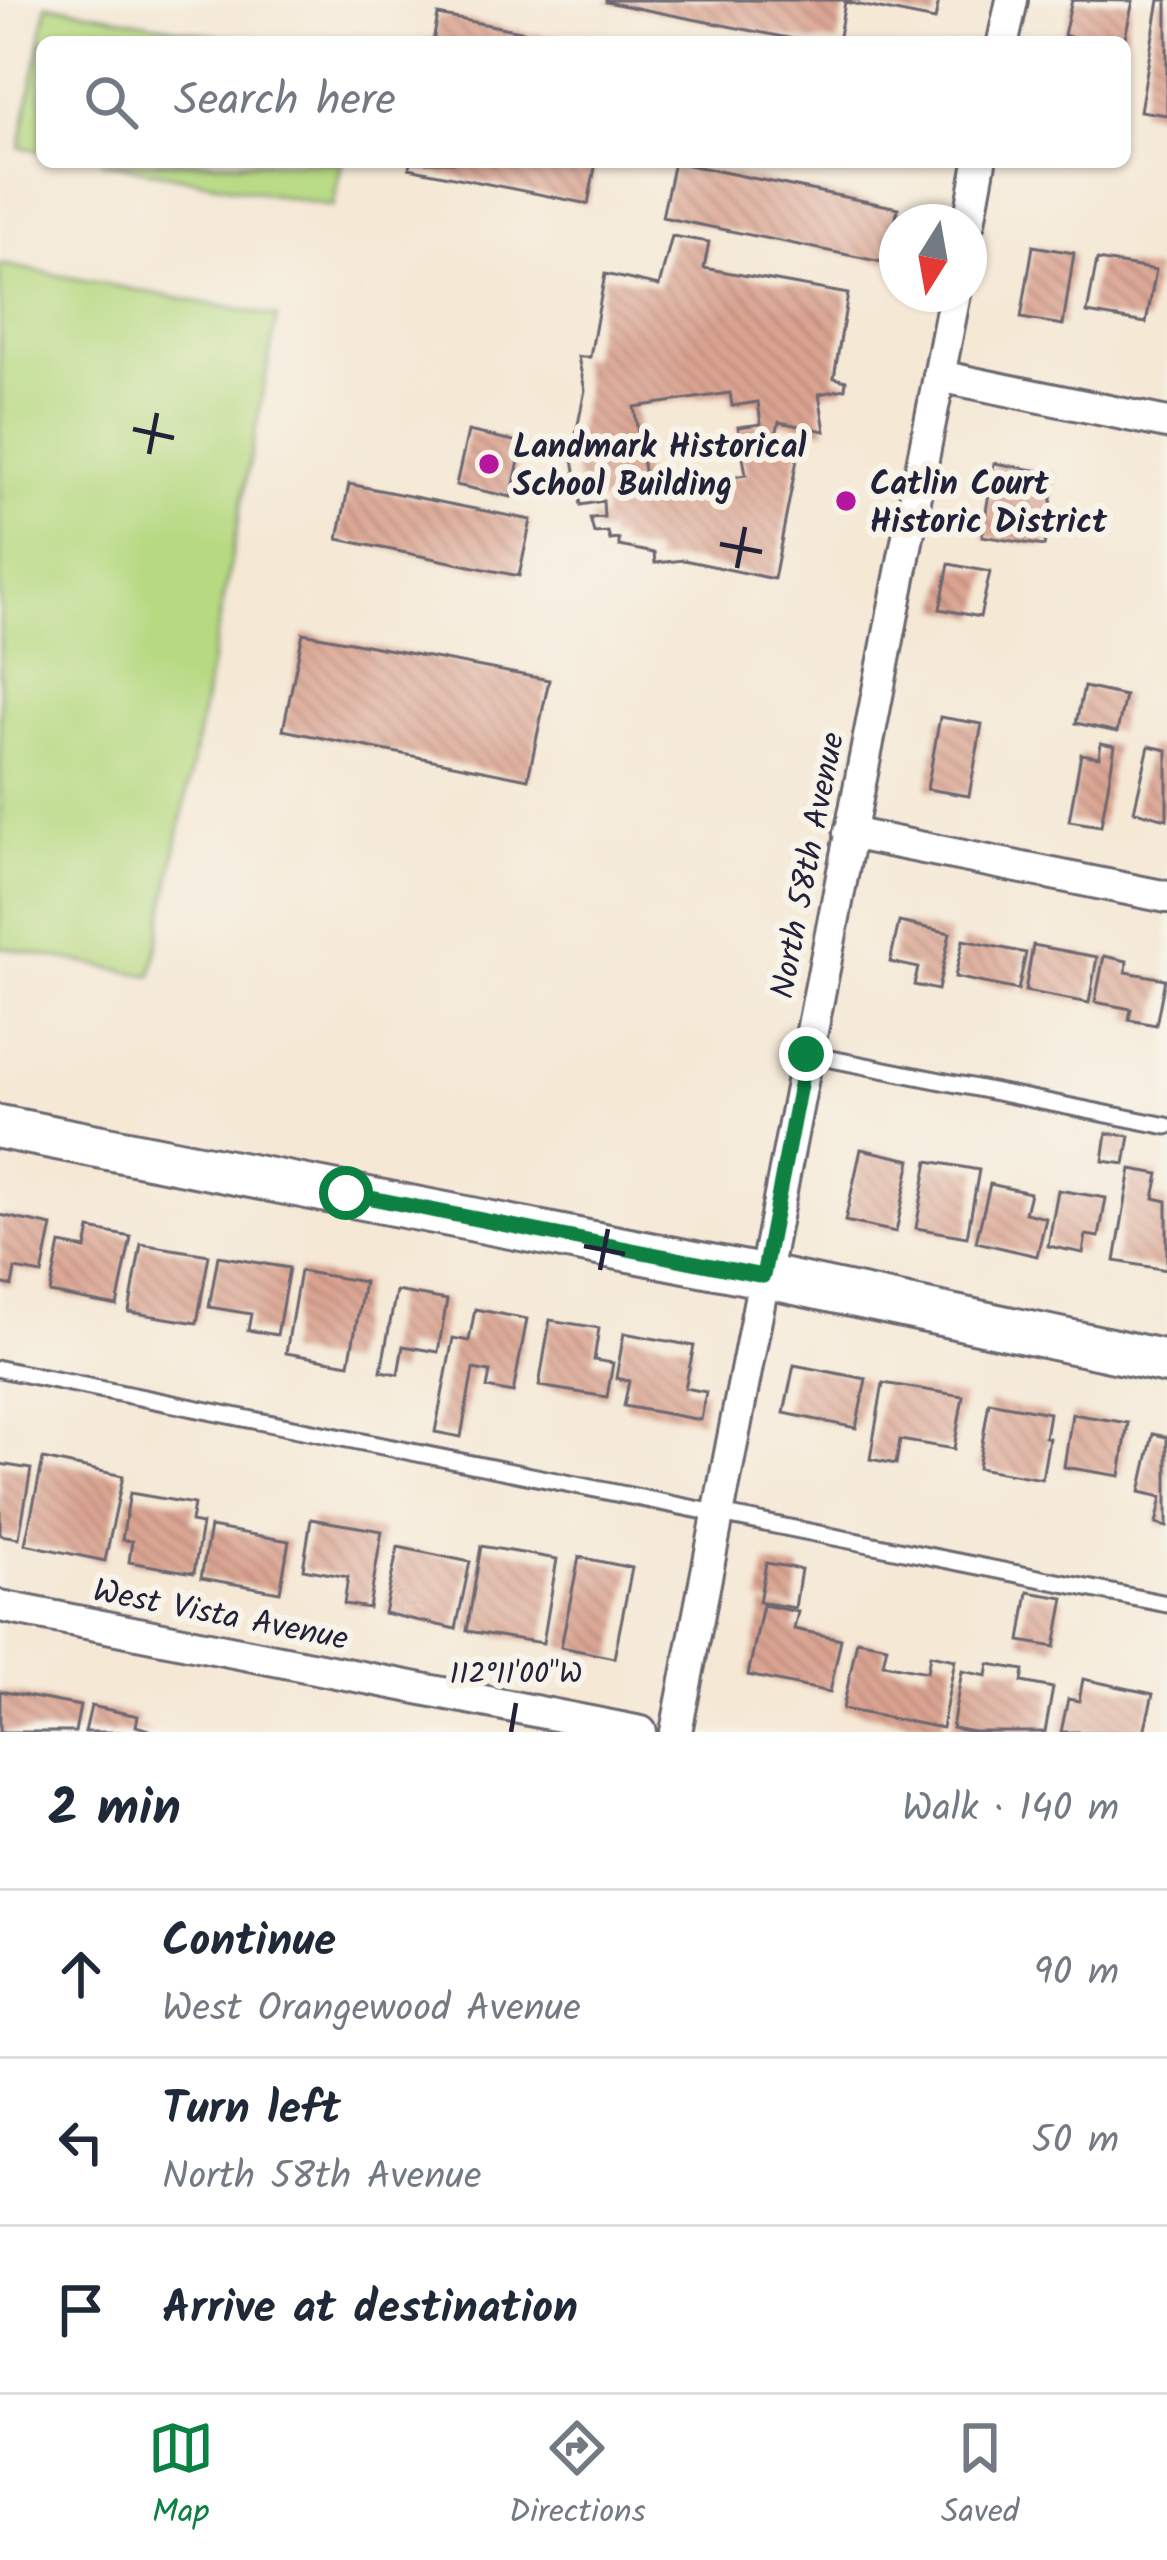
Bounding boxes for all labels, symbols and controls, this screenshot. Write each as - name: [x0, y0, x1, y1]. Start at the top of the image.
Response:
- search box: [36, 36, 1131, 168]
- text: Search here: [174, 66, 396, 138]
- icon: search: [78, 69, 144, 135]
- north arrow: [879, 204, 987, 312]
- place label: Landmark Historical School Building: [513, 422, 807, 513]
- marker: Landmark Historical School Building: [476, 451, 502, 477]
- place label: Catlin Court Historic District: [870, 459, 1108, 550]
- marker: Catlin Court Historic District: [833, 488, 859, 514]
- street label: North 58th Avenue: [758, 728, 861, 1003]
- route end: [779, 1027, 833, 1081]
- route start: [319, 1166, 373, 1220]
- street label: West Vista Avenue: [88, 1566, 353, 1667]
- text: 112°11'00"W: [449, 1651, 583, 1699]
- text: 2 min: [48, 1770, 181, 1851]
- text: Walk · 140 m: [902, 1779, 1119, 1841]
- text: Continue: [162, 1907, 336, 1979]
- icon: ahead: [48, 1941, 114, 2007]
- text: 90 m: [1034, 1943, 1119, 2005]
- text: West Orangewood Avenue: [162, 1979, 581, 2041]
- text: Turn left: [162, 2075, 341, 2147]
- icon: left: [48, 2109, 114, 2175]
- text: 50 m: [1032, 2111, 1119, 2173]
- text: North 58th Avenue: [162, 2147, 482, 2209]
- text: Arrive at destination: [162, 2274, 578, 2346]
- icon: arrive: [48, 2277, 114, 2343]
- tab: Map: [148, 2415, 214, 2540]
- tab: Directions: [509, 2415, 646, 2540]
- tab: Saved: [941, 2415, 1019, 2540]

